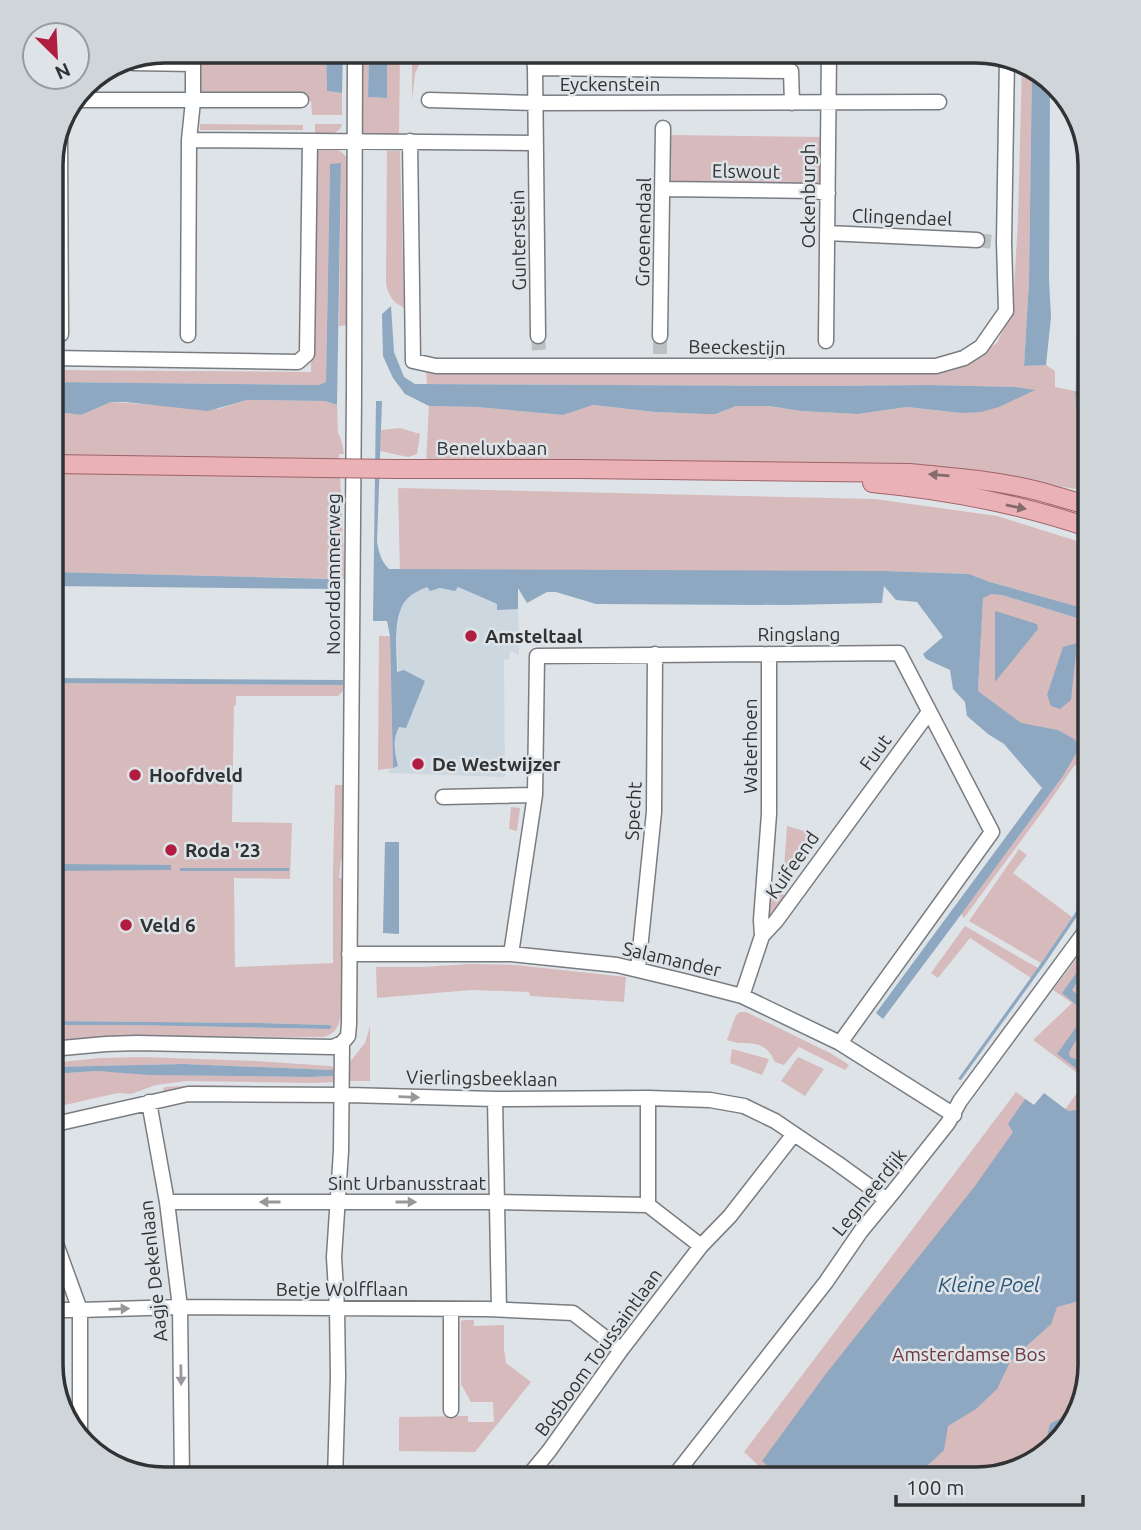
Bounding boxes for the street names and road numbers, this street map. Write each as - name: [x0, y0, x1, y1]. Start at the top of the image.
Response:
- street label: Eyckenstein: [560, 73, 660, 95]
- street label: Ockenburgh: [797, 143, 819, 249]
- street label: Elswout: [712, 159, 781, 183]
- street label: Groenendaal: [631, 177, 655, 287]
- street label: Gunterstein: [506, 189, 530, 291]
- street label: Clingendael: [851, 204, 953, 230]
- street label: Beeckestijn: [688, 335, 786, 359]
- street label: Beneluxbaan: [437, 437, 547, 459]
- street label: Noorddammerweg: [322, 493, 344, 655]
- street label: Ringslang: [757, 623, 841, 645]
- street label: Waterhoen: [739, 698, 761, 794]
- street label: Fuut: [855, 729, 896, 774]
- street label: Specht: [620, 781, 646, 841]
- street label: Kuifeend: [761, 827, 823, 903]
- street label: Salamander: [621, 937, 723, 981]
- street label: Vierlingsbeeklaan: [406, 1066, 558, 1090]
- street label: Legmeerdijk: [827, 1144, 911, 1240]
- street label: Sint Urbanusstraat: [328, 1172, 487, 1194]
- street label: Aagje Dekenlaan: [135, 1199, 171, 1343]
- street label: Bosboom Toussaintlaan: [530, 1264, 666, 1440]
- street label: Betje Wolfflaan: [276, 1278, 408, 1300]

